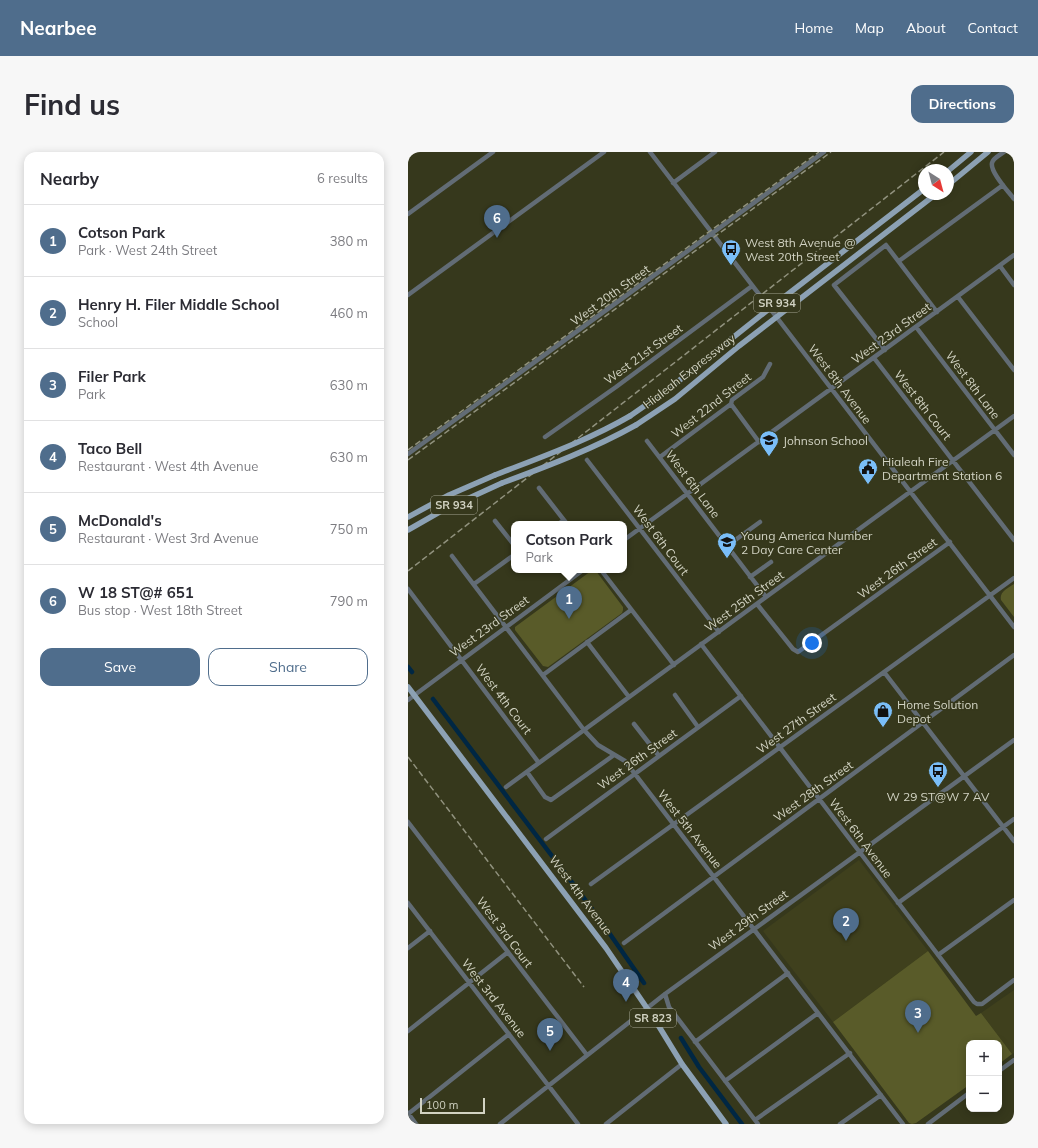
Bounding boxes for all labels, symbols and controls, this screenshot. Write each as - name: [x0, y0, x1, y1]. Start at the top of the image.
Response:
- text: Nearbee: [20, 16, 97, 40]
- text: Home: [794, 19, 833, 37]
- text: Map: [855, 19, 884, 37]
- text: About: [906, 19, 946, 37]
- text: Contact: [968, 19, 1018, 37]
- button: Directions: [911, 85, 1014, 123]
- text: Find us: [24, 87, 120, 122]
- north arrow: [918, 164, 954, 200]
- text: Nearby: [40, 168, 99, 189]
- text: 6 results: [317, 170, 368, 186]
- pin: 6: [484, 205, 510, 238]
- text: Cotson Park: [78, 223, 165, 242]
- text: 1: [49, 233, 57, 249]
- text: 380 m: [330, 233, 368, 249]
- place label: West 8th Avenue @ West 20th Street: [745, 235, 856, 264]
- bus stop icon: West 8th Avenue @ West 20th Street: [720, 238, 742, 266]
- text: Park · West 24th Street: [78, 242, 217, 258]
- street label: West 20th Street: [567, 261, 653, 329]
- road number: SR 934: [754, 294, 800, 312]
- text: Henry H. Filer Middle School: [78, 295, 279, 314]
- street label: West 23rd Street: [848, 299, 934, 367]
- text: 2: [49, 305, 57, 321]
- text: 460 m: [330, 305, 368, 321]
- text: School: [78, 314, 118, 330]
- street label: West 21st Street: [601, 321, 685, 387]
- street label: Hialeah Expressway: [640, 330, 739, 412]
- street label: West 8th Avenue: [805, 341, 875, 427]
- street label: West 8th Lane: [943, 348, 1003, 422]
- text: Filer Park: [78, 367, 146, 386]
- street label: West 8th Court: [891, 367, 955, 443]
- street label: West 22nd Street: [668, 369, 754, 441]
- text: 3: [49, 377, 57, 393]
- text: 630 m: [330, 377, 368, 393]
- text: Park: [78, 386, 105, 402]
- school or university icon: Johnson School: [758, 429, 780, 457]
- place label: Johnson School: [783, 433, 868, 448]
- text: Taco Bell: [78, 439, 142, 458]
- street label: West 6th Lane: [663, 447, 723, 521]
- text: 4: [49, 449, 57, 465]
- text: 630 m: [330, 449, 368, 465]
- place label: Hialeah Fire Department Station 6: [882, 454, 1002, 483]
- public building icon: Hialeah Fire Department Station 6: [857, 457, 879, 485]
- text: Restaurant · West 4th Avenue: [78, 458, 258, 474]
- road number: SR 934: [431, 496, 477, 514]
- street label: West 6th Court: [630, 502, 692, 578]
- text: McDonald's: [78, 511, 162, 530]
- text: 5: [49, 521, 57, 537]
- text: 750 m: [330, 521, 368, 537]
- popup: [511, 521, 627, 573]
- place label: Young America Number 2 Day Care Center: [740, 528, 873, 557]
- text: Restaurant · West 3rd Avenue: [78, 530, 259, 546]
- text: Cotson Park: [526, 530, 612, 549]
- school or university icon: Young America Number 2 Day Care Center: [716, 531, 738, 559]
- street label: West 26th Street: [854, 534, 940, 602]
- text: Park: [526, 549, 553, 565]
- street label: West 25th Street: [701, 567, 787, 635]
- text: W 18 ST@# 651: [78, 583, 194, 602]
- pin: 1: [556, 586, 582, 619]
- street label: West 23rd Street: [446, 592, 532, 660]
- text: 6: [49, 593, 57, 609]
- text: 790 m: [330, 593, 368, 609]
- text: Bus stop · West 18th Street: [78, 602, 242, 618]
- your location: [802, 633, 822, 653]
- button: Save: [40, 648, 200, 686]
- button: Share: [208, 648, 368, 686]
- street label: West 4th Court: [473, 661, 535, 737]
- street label: West 27th Street: [753, 689, 839, 757]
- place label: Home Solution Depot: [897, 697, 978, 726]
- shop icon: Home Solution Depot: [872, 700, 894, 728]
- street label: West 26th Street: [594, 725, 680, 793]
- street label: West 28th Street: [770, 757, 856, 825]
- bus stop icon: W 29 ST@W 7 AV: [927, 760, 949, 788]
- street label: West 5th Avenue: [655, 787, 725, 871]
- place label: W 29 ST@W 7 AV: [887, 789, 990, 804]
- street label: West 6th Avenue: [826, 795, 896, 881]
- street label: West 4th Avenue: [546, 852, 616, 938]
- street label: West 29th Street: [705, 886, 791, 954]
- street label: West 3rd Court: [474, 894, 536, 970]
- pin: 2: [833, 908, 859, 941]
- street label: West 3rd Avenue: [459, 956, 529, 1040]
- pin: 4: [613, 969, 639, 1002]
- pin: 3: [905, 1000, 931, 1033]
- road number: SR 823: [630, 1009, 676, 1027]
- pin: 5: [537, 1018, 563, 1051]
- map controls: [966, 1040, 1002, 1112]
- button: +: [966, 1040, 1002, 1076]
- button: −: [966, 1076, 1002, 1112]
- scale bar: [420, 1096, 485, 1115]
- text: 100 m: [426, 1098, 458, 1112]

